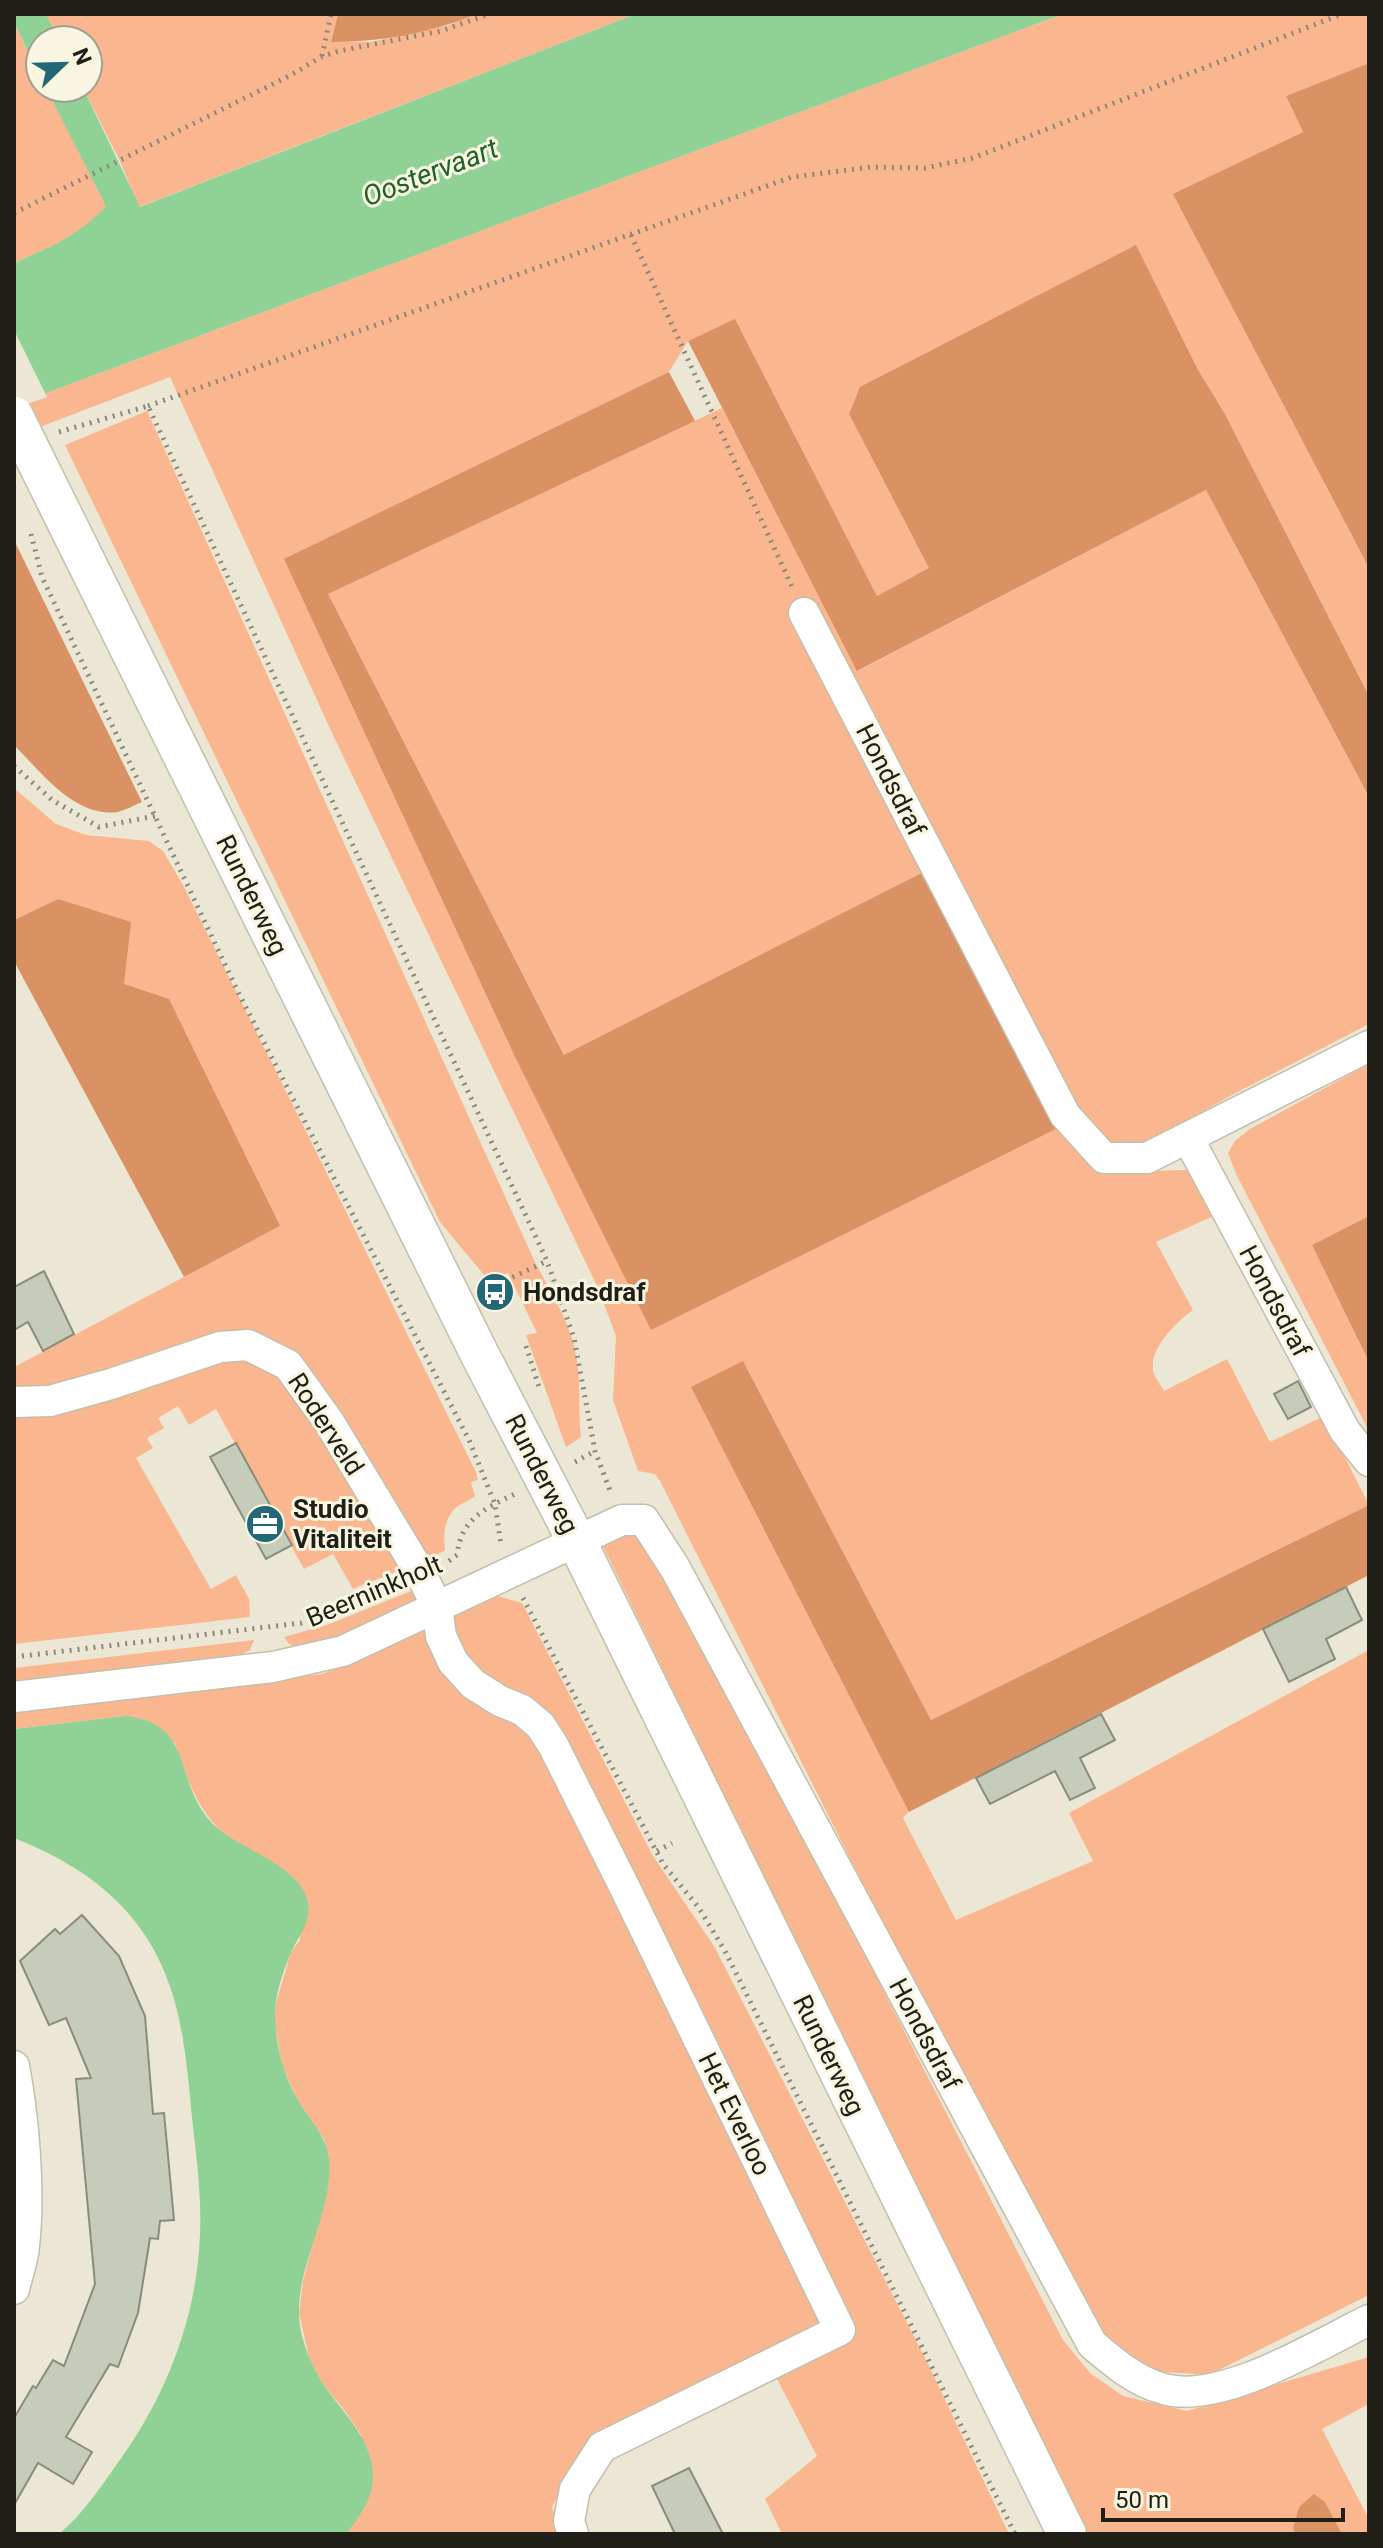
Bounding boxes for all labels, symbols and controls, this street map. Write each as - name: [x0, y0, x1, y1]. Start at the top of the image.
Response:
- north arrow: [24, 24, 104, 104]
- text: N: [67, 44, 96, 68]
- water label: Oostervaart: [358, 131, 504, 213]
- street label: Hondsdraf: [850, 719, 932, 842]
- street label: Runderweg: [210, 830, 294, 960]
- street label: Hondsdraf: [1233, 1240, 1317, 1363]
- bus stop icon: Hondsdraf: [474, 1271, 516, 1313]
- place label: Hondsdraf: [523, 1277, 646, 1307]
- street label: Roderveld: [282, 1367, 370, 1481]
- street label: Runderweg: [499, 1409, 585, 1539]
- place label: Studio Vitaliteit: [293, 1494, 392, 1554]
- office icon: Studio Vitaliteit: [244, 1503, 286, 1545]
- street label: Beerninkholt: [302, 1549, 446, 1633]
- street label: Hondsdraf: [883, 1973, 967, 2096]
- street label: Runderweg: [787, 1990, 871, 2120]
- street label: Het Everloo: [692, 2048, 778, 2180]
- scale bar: [1103, 2472, 1343, 2522]
- text: 50 m: [1115, 2486, 1169, 2514]

